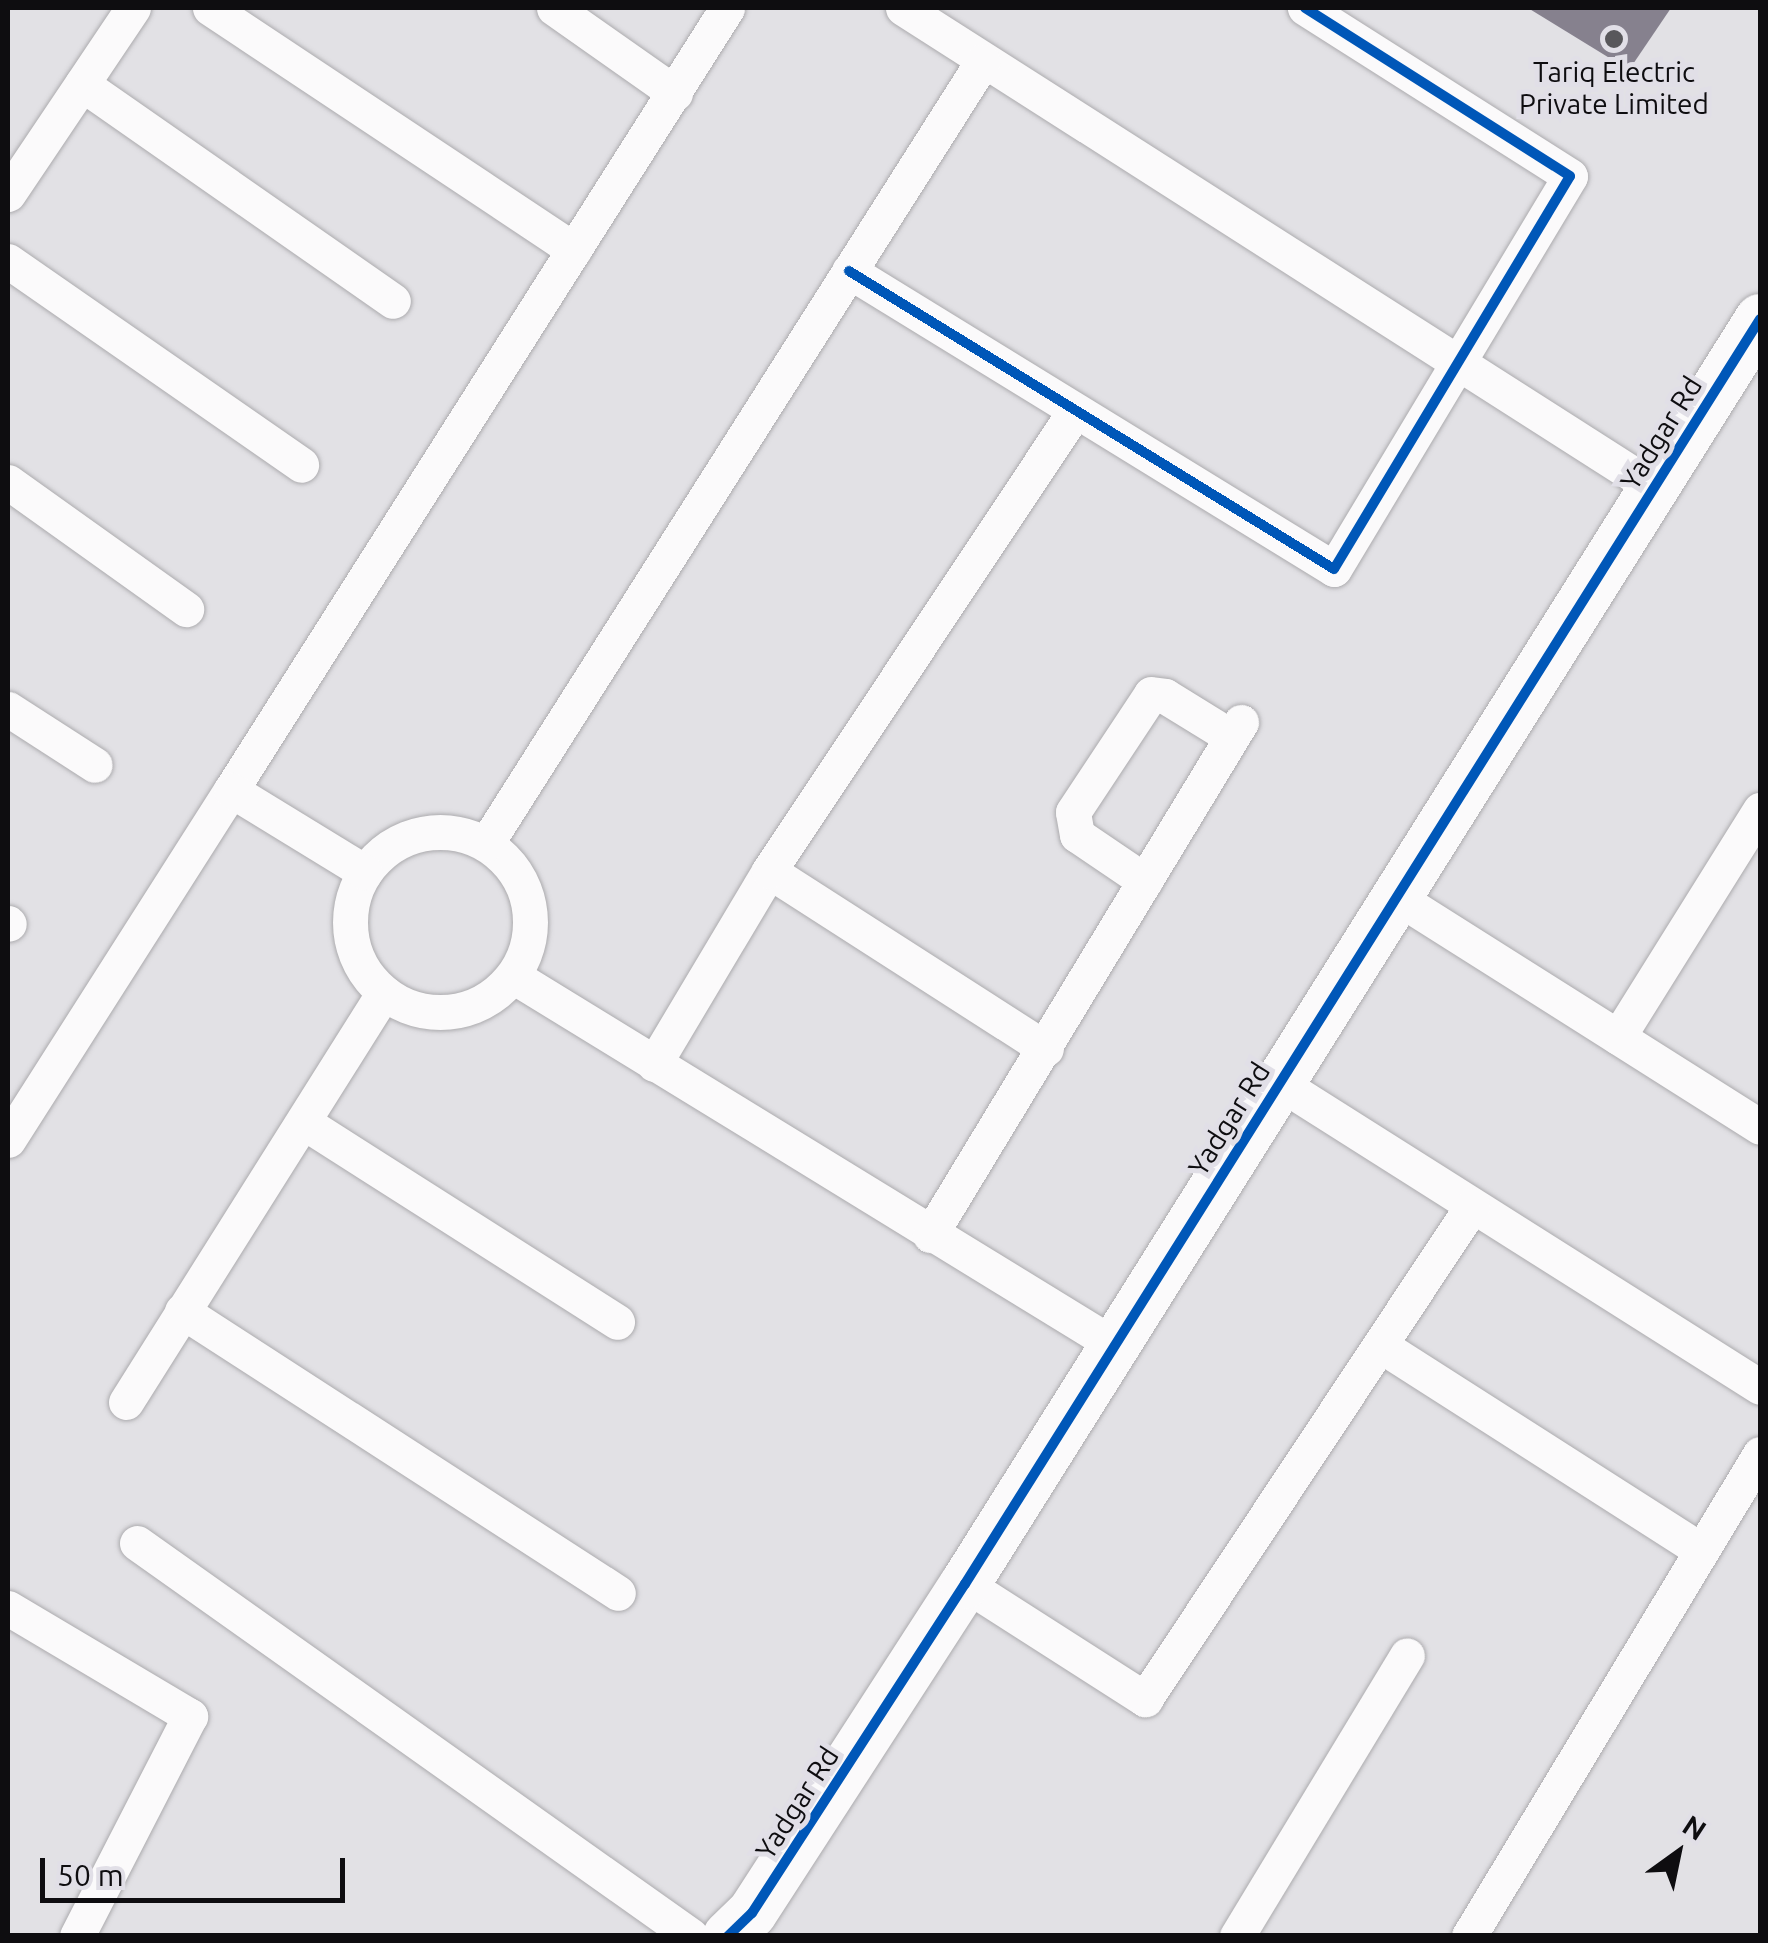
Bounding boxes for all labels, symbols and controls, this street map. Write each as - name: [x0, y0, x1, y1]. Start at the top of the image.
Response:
- marker: Tariq Electric Private Limited: [1603, 28, 1625, 50]
- place label: Tariq Electric Private Limited: [1519, 55, 1709, 121]
- street label: Yadgar Rd: [1613, 370, 1709, 496]
- street label: Yadgar Rd: [1181, 1056, 1277, 1182]
- street label: Yadgar Rd: [748, 1740, 846, 1866]
- north arrow: [1628, 1803, 1728, 1903]
- text: N: [1677, 1809, 1712, 1846]
- scale bar: [45, 1838, 350, 1900]
- text: 50 m: [57, 1858, 124, 1892]

